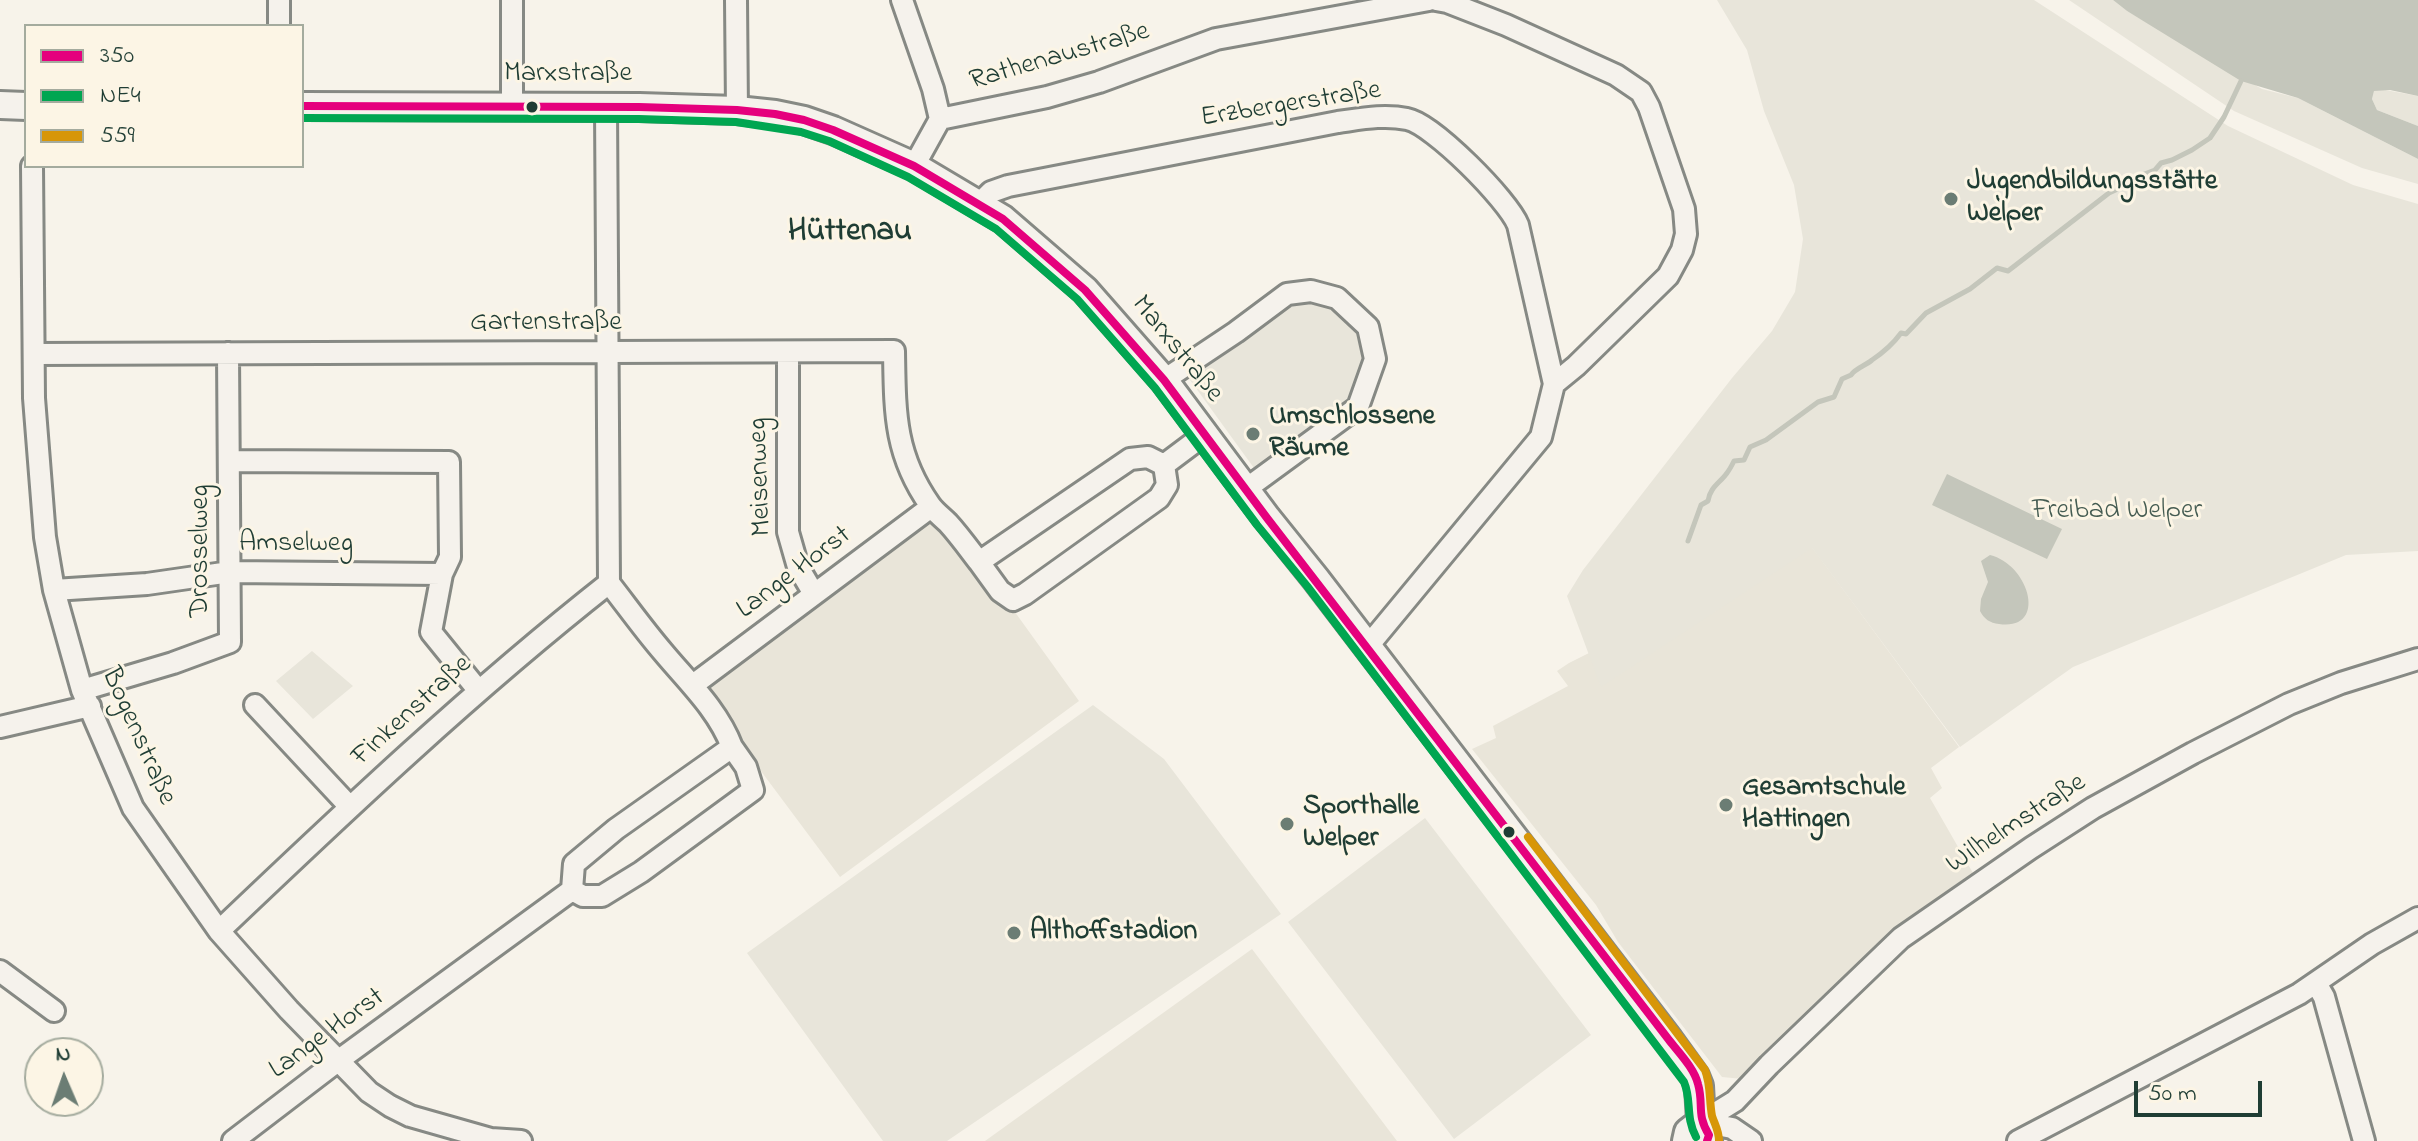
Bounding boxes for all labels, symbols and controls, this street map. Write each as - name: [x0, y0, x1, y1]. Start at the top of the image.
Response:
- street label: Rathenaustraße: [966, 16, 1154, 100]
- legend: [24, 24, 304, 168]
- text: 350: [100, 39, 134, 74]
- street label: Marxstraße: [504, 58, 632, 92]
- street label: Erzbergerstraße: [1199, 75, 1383, 137]
- text: NE4: [100, 79, 141, 114]
- unlabelled marker: [524, 99, 540, 115]
- text: 559: [100, 119, 135, 154]
- place label: Jugendbildungsstätte Welper: [1967, 166, 2217, 232]
- marker: Jugendbildungsstätte Welper: [1942, 190, 1960, 208]
- district label: Hüttenau: [788, 215, 912, 253]
- street label: Marxstraße: [1123, 290, 1229, 410]
- street label: Gartenstraße: [470, 307, 622, 341]
- place label: Umschlossene Räume: [1269, 401, 1435, 467]
- street label: Meisenweg: [743, 417, 781, 537]
- marker: Umschlossene Räume: [1244, 425, 1262, 443]
- street label: Drosselweg: [185, 484, 219, 618]
- park label: Freibad Welper: [2032, 495, 2202, 529]
- street label: Lange Horst: [731, 520, 859, 628]
- street label: Amselweg: [239, 528, 353, 562]
- street label: Finkenstraße: [346, 649, 480, 775]
- street label: Bogenstraße: [92, 663, 182, 811]
- street label: Wilhelmstraße: [1941, 767, 2093, 883]
- place label: Gesamtschule Hattingen: [1742, 772, 1906, 838]
- place label: Sporthalle Welper: [1303, 791, 1419, 857]
- marker: Gesamtschule Hattingen: [1717, 796, 1735, 814]
- marker: Sporthalle Welper: [1278, 815, 1296, 833]
- unlabelled marker: [1501, 824, 1517, 840]
- place label: Althoffstadion: [1030, 916, 1197, 950]
- marker: Althoffstadion: [1005, 924, 1023, 942]
- street label: Lange Horst: [264, 982, 392, 1088]
- north arrow: [24, 1037, 104, 1117]
- text: N: [55, 1039, 71, 1071]
- scale bar: [2138, 1065, 2266, 1115]
- text: 50 m: [2148, 1077, 2197, 1112]

